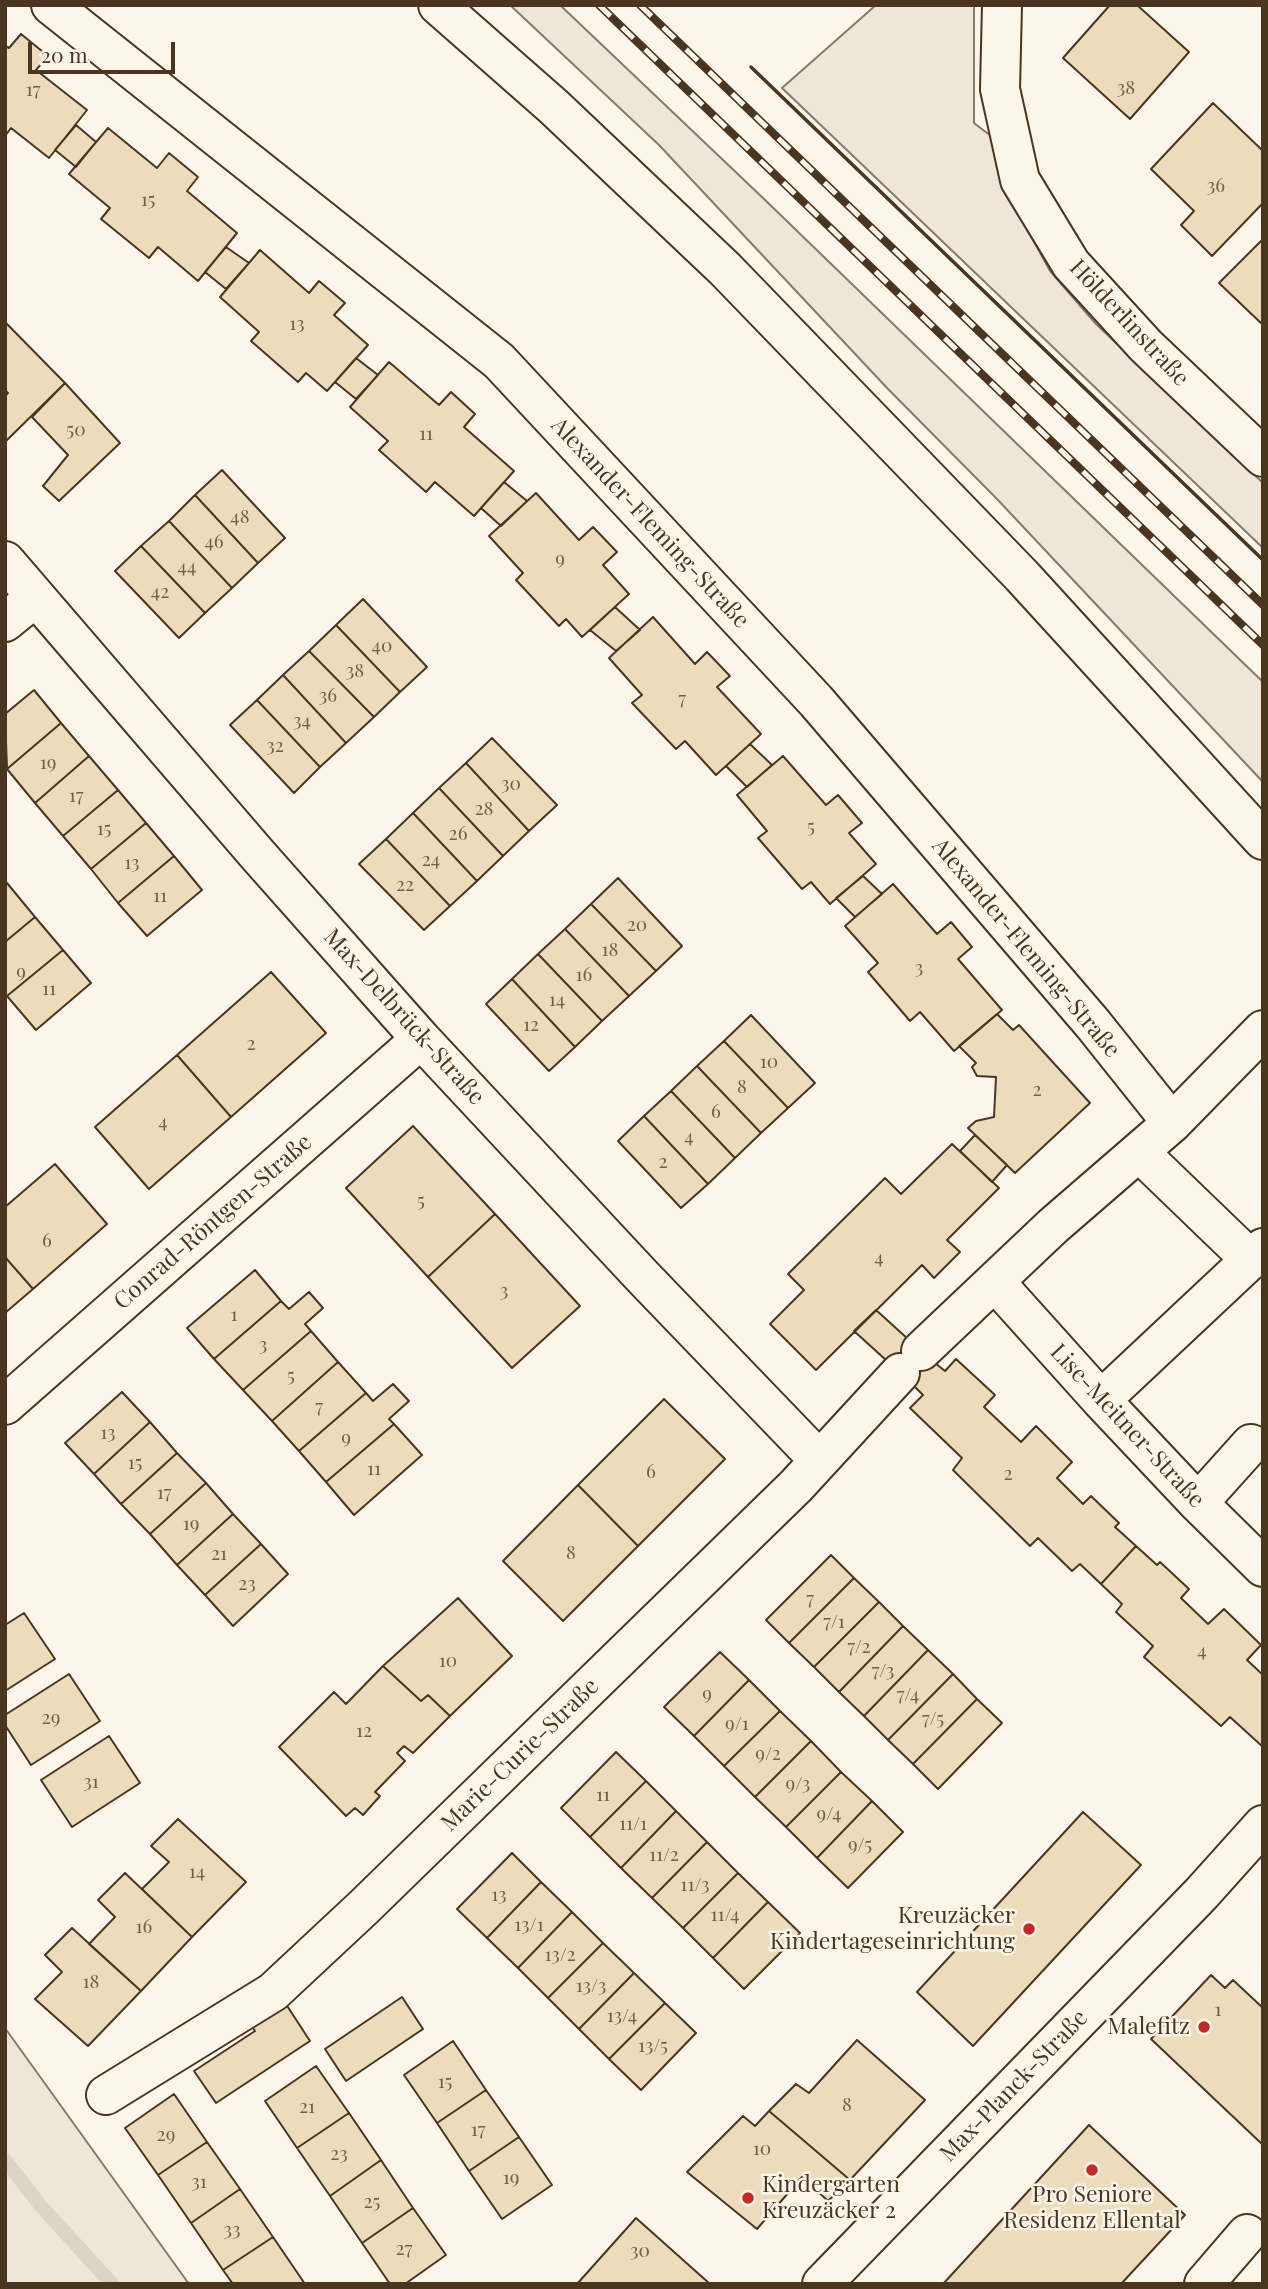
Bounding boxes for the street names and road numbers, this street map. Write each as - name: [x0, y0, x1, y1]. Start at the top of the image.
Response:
- street label: Hölderlinstraße: [1063, 254, 1195, 392]
- street label: Alexander-Fleming-Straße: [545, 412, 755, 634]
- street label: Alexander-Fleming-Straße: [926, 833, 1126, 1063]
- street label: Max-Delbrück-Straße: [318, 923, 490, 1111]
- street label: Conrad-Röntgen-Straße: [108, 1129, 318, 1315]
- street label: Lise-Meitner-Straße: [1044, 1338, 1210, 1514]
- street label: Marie-Curie-Straße: [436, 1673, 604, 1837]
- street label: Max-Planck-Straße: [934, 2004, 1094, 2168]

